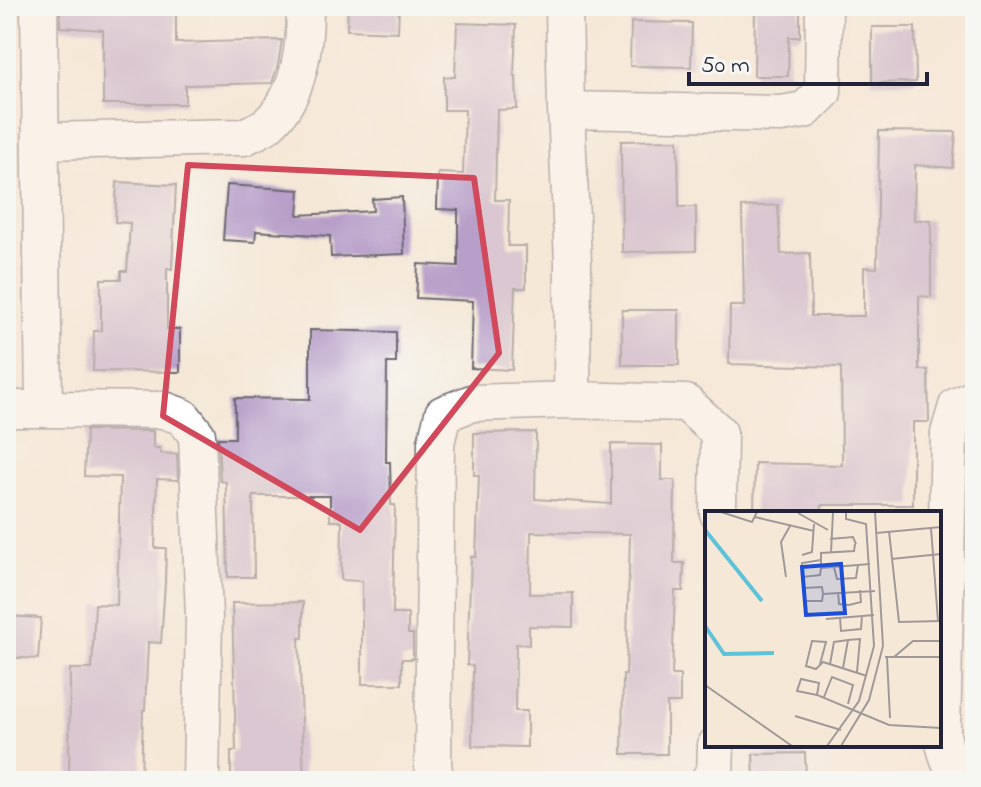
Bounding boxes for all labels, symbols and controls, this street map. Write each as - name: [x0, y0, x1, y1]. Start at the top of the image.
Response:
- scale bar: [689, 36, 927, 86]
- text: 50 m: [701, 49, 750, 84]
- inset map: [705, 511, 941, 747]

